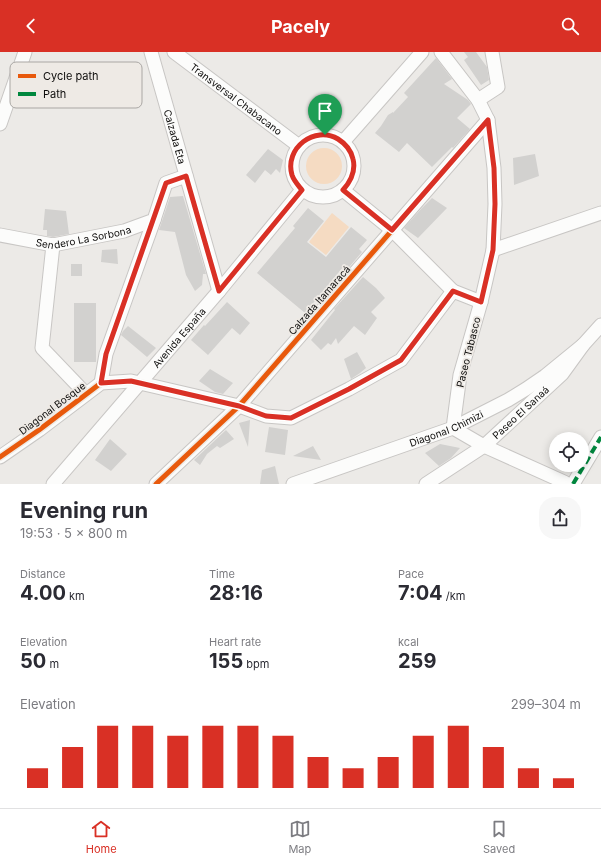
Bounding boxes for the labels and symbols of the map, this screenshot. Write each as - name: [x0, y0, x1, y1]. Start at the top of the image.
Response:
- street label: Transversal Chabacano: [188, 61, 285, 137]
- legend: [10, 62, 142, 108]
- text: Cycle path: [43, 69, 99, 83]
- text: Path: [43, 87, 66, 101]
- pin: [308, 94, 342, 135]
- street label: Calzada Eta: [162, 108, 189, 165]
- street label: Sendero La Sorbona: [35, 223, 133, 251]
- street label: Calzada Itamaracá: [286, 263, 352, 337]
- street label: Avenida España: [150, 305, 208, 370]
- street label: Paseo Tabasco: [453, 316, 483, 388]
- street label: Diagonal Bosque: [17, 379, 88, 437]
- street label: Paseo El Sanaá: [490, 383, 551, 441]
- street label: Diagonal Chimizi: [408, 408, 485, 449]

